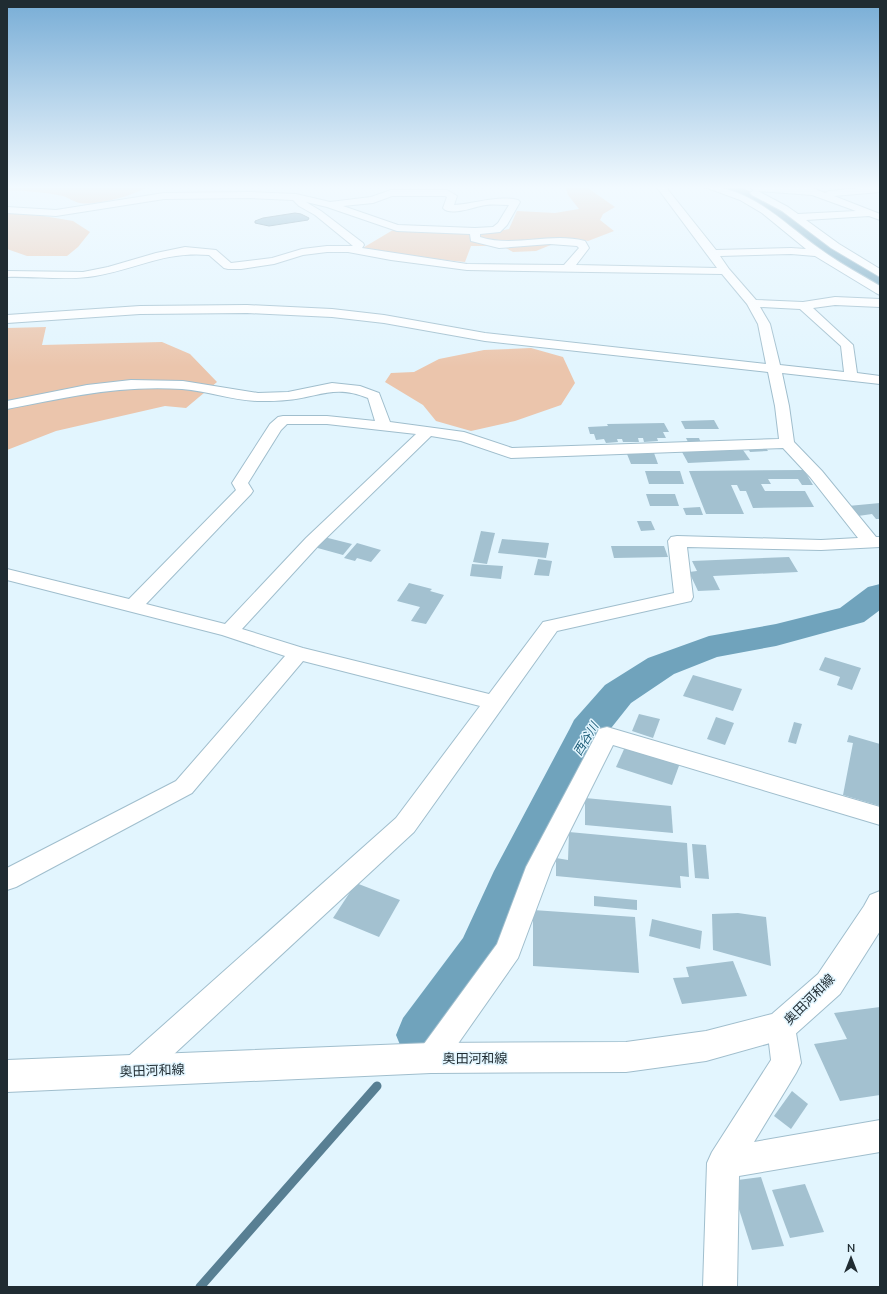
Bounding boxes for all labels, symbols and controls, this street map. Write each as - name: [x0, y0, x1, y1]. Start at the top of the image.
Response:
- water label: 西谷川: [570, 718, 603, 759]
- street label: 奥田河和線: [780, 970, 839, 1029]
- street label: 奥田河和線: [442, 1050, 508, 1068]
- street label: 奥田河和線: [119, 1061, 185, 1081]
- north arrow: [831, 1238, 871, 1278]
- text: N: [847, 1241, 855, 1256]

